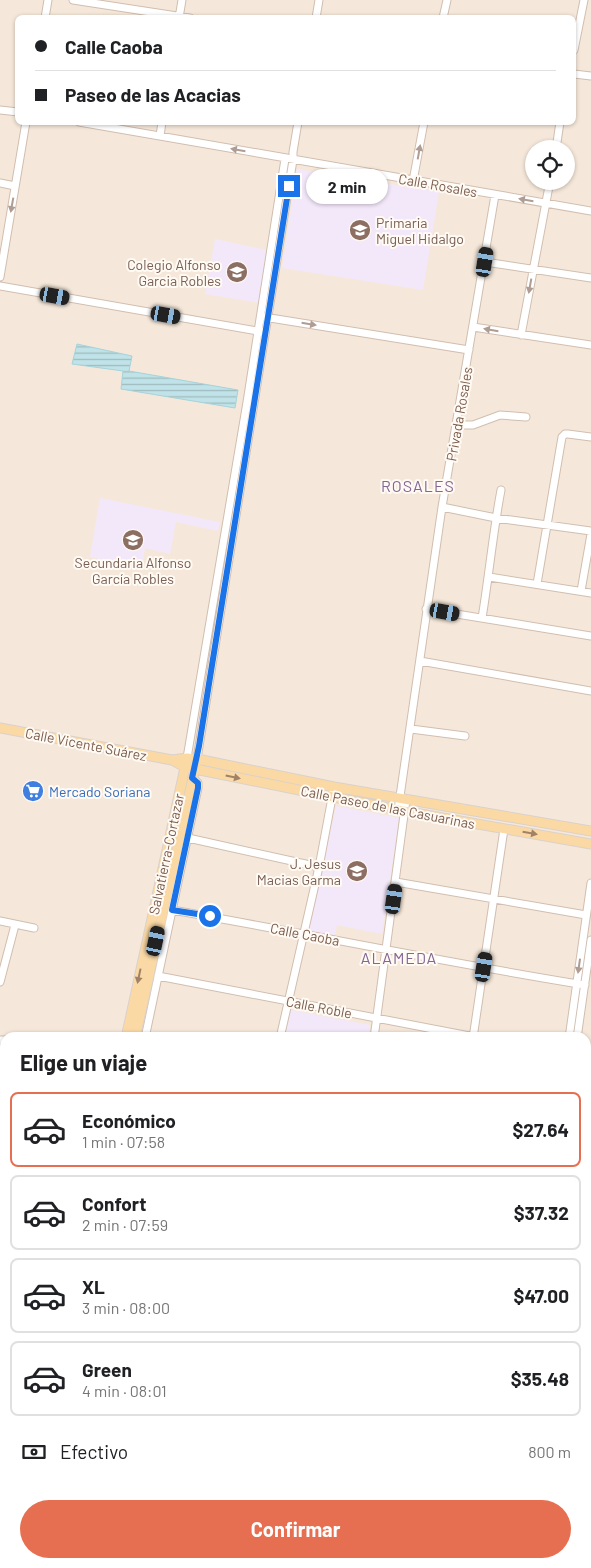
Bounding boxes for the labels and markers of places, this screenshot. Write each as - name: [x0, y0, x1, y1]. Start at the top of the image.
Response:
- place label: Primaria Miguel Hidalgo: [376, 214, 464, 247]
- school or university icon: Primaria Miguel Hidalgo: [348, 218, 372, 242]
- place label: Colegio Alfonso Garcia Robles: [127, 256, 221, 289]
- school or university icon: Colegio Alfonso Garcia Robles: [225, 260, 249, 284]
- school or university icon: Secundaria Alfonso García Robles: [121, 528, 145, 552]
- place label: Secundaria Alfonso García Robles: [75, 554, 191, 587]
- supermarket icon: Mercado Soriana: [21, 779, 45, 803]
- place label: Mercado Soriana: [49, 783, 150, 800]
- place label: J. Jesus Macias Garma: [257, 855, 341, 888]
- school or university icon: J. Jesus Macias Garma: [345, 859, 369, 883]

